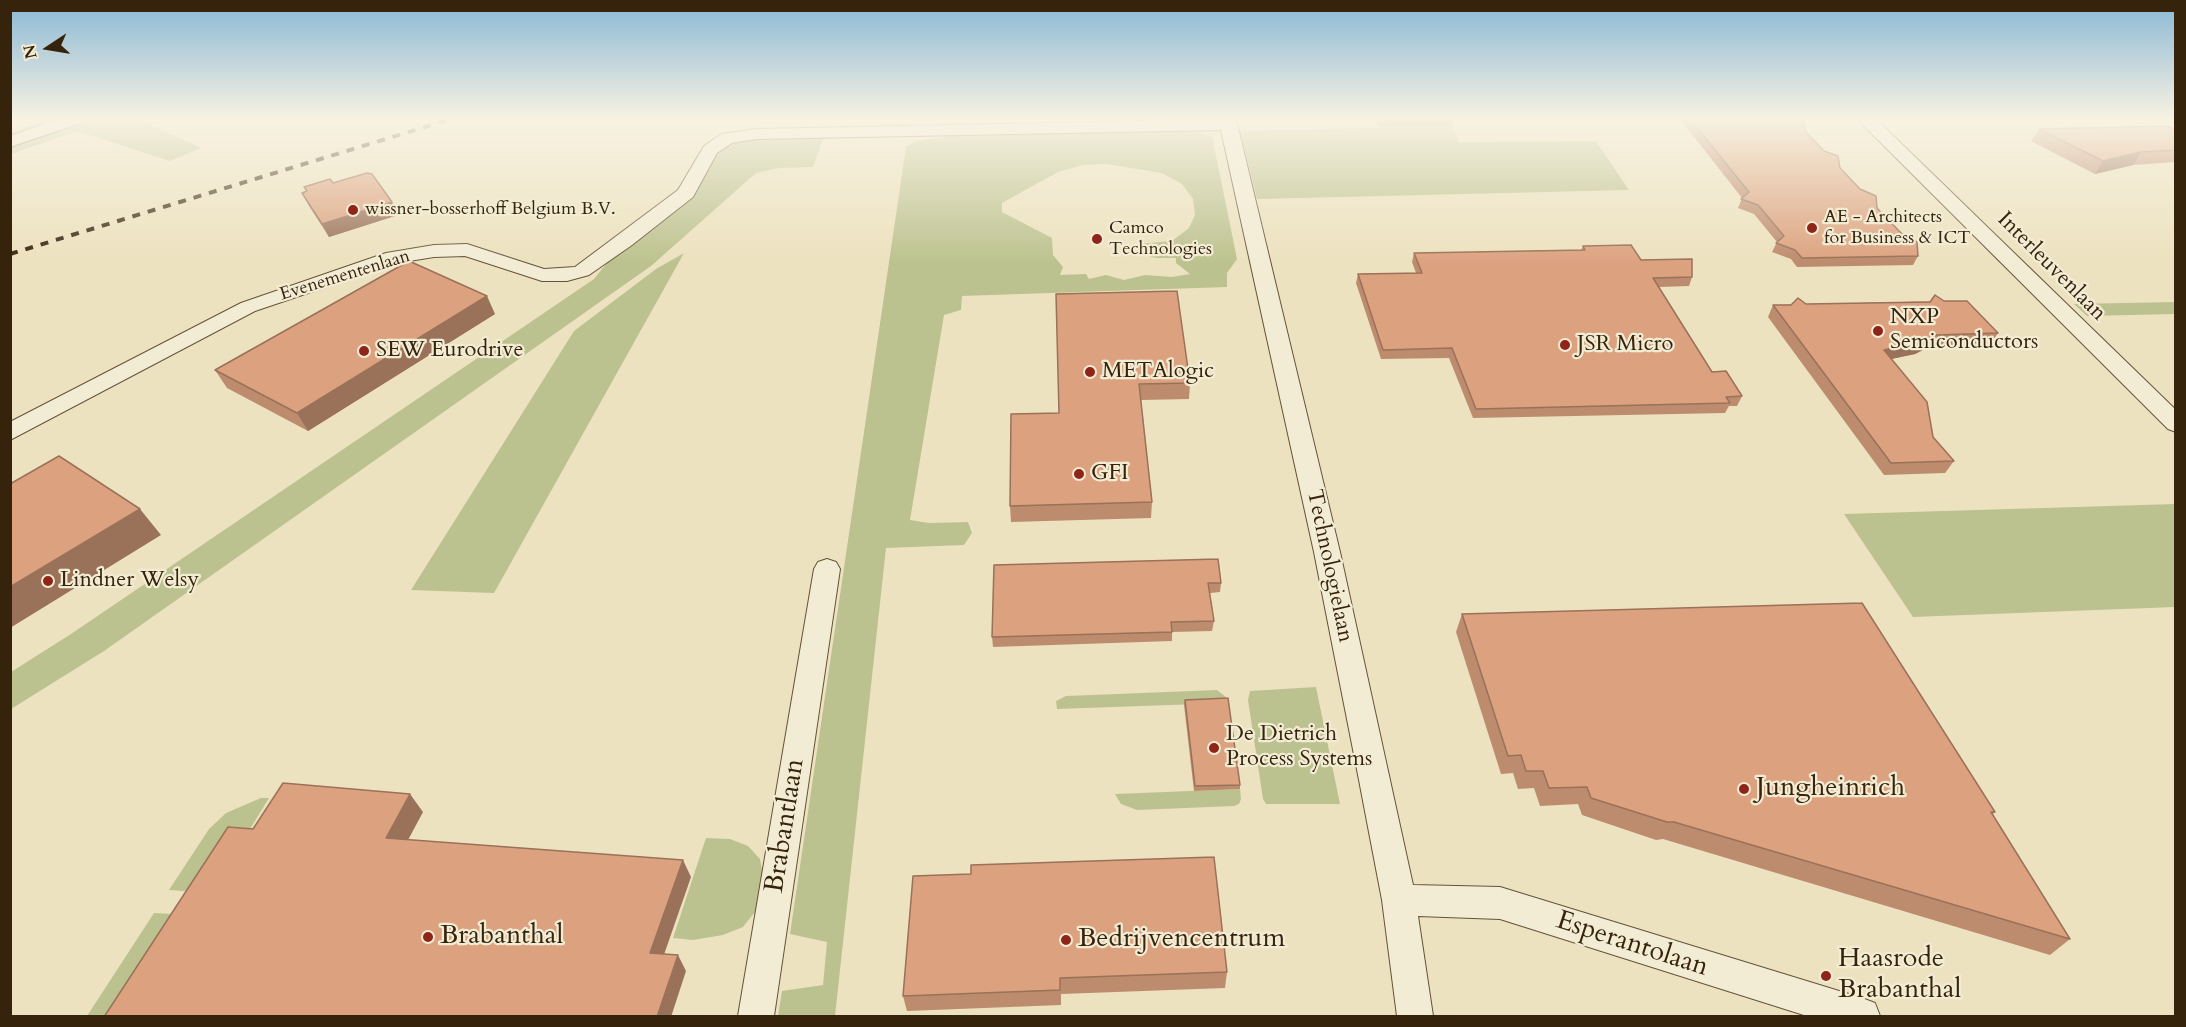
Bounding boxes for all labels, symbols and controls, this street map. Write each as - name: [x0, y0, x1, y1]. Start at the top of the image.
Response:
- north arrow: [18, 18, 78, 78]
- text: N: [18, 43, 43, 61]
- place label: wissner-bosserhoff Belgium B.V.: [365, 199, 616, 221]
- marker: wissner-bosserhoff Belgium B.V.: [346, 203, 360, 217]
- place label: AE - Architects for Business & ICT: [1824, 207, 1970, 250]
- street label: Interleuvenlaan: [1991, 207, 2111, 327]
- place label: Camco Technologies: [1109, 218, 1212, 260]
- marker: AE - Architects for Business & ICT: [1805, 221, 1819, 235]
- marker: Camco Technologies: [1090, 232, 1104, 246]
- street label: Evenementenlaan: [277, 246, 413, 306]
- place label: NXP Semiconductors: [1890, 305, 2038, 356]
- marker: NXP Semiconductors: [1871, 324, 1885, 338]
- place label: JSR Micro: [1577, 332, 1673, 358]
- place label: SEW Eurodrive: [376, 338, 523, 364]
- marker: JSR Micro: [1558, 338, 1572, 352]
- marker: SEW Eurodrive: [357, 344, 371, 358]
- place label: METAlogic: [1102, 359, 1214, 385]
- marker: METAlogic: [1083, 365, 1097, 379]
- place label: GFI: [1091, 461, 1128, 487]
- marker: GFI: [1072, 467, 1086, 481]
- street label: Technologielaan: [1300, 487, 1358, 645]
- place label: Lindner Welsy: [60, 568, 199, 594]
- marker: Lindner Welsy: [41, 574, 55, 588]
- place label: De Dietrich Process Systems: [1226, 722, 1372, 774]
- marker: De Dietrich Process Systems: [1207, 741, 1221, 755]
- street label: Brabantlaan: [759, 757, 813, 895]
- place label: Jungheinrich: [1756, 773, 1905, 805]
- marker: Jungheinrich: [1737, 782, 1751, 796]
- street label: Esperantolaan: [1552, 905, 1712, 985]
- place label: Brabanthal: [440, 921, 563, 953]
- place label: Bedrijvencentrum: [1078, 924, 1285, 956]
- marker: Brabanthal: [421, 930, 435, 944]
- marker: Bedrijvencentrum: [1059, 933, 1073, 947]
- place label: Haasrode Brabanthal: [1838, 944, 1961, 1007]
- marker: Haasrode Brabanthal: [1819, 969, 1833, 983]

